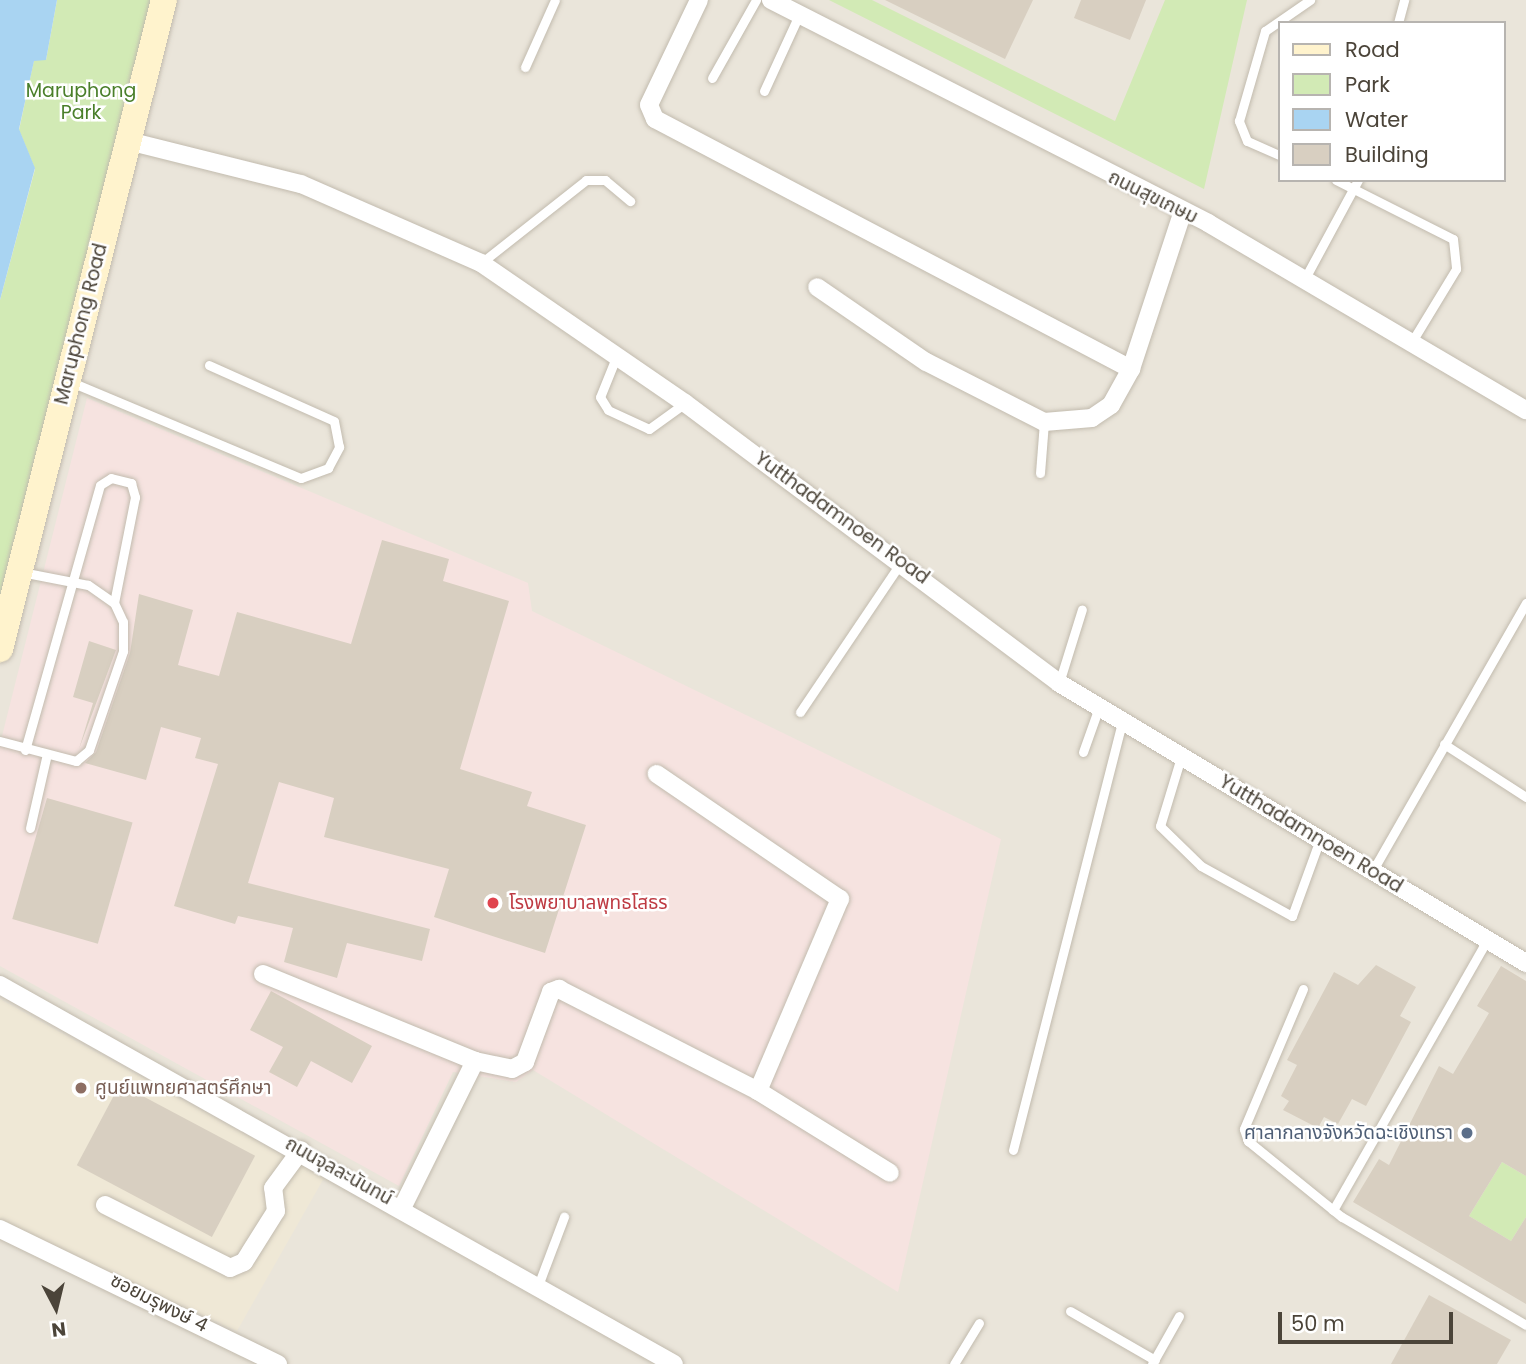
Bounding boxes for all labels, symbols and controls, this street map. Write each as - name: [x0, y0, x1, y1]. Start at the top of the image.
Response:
- legend: [1278, 21, 1505, 182]
- text: Road: [1345, 35, 1400, 64]
- text: Park: [1345, 70, 1390, 99]
- park label: Maruphong Park: [26, 80, 136, 124]
- text: Water: [1345, 105, 1408, 134]
- text: Building: [1345, 140, 1429, 169]
- street label: ถนนสุขเกษม: [1104, 166, 1202, 228]
- street label: Maruphong Road: [50, 241, 112, 407]
- street label: Yutthadamnoen Road: [750, 447, 934, 589]
- street label: Yutthadamnoen Road: [1215, 770, 1407, 898]
- place label: โรงพยาบาลพุทธโสธร: [509, 892, 668, 914]
- marker: โรงพยาบาลพุทธโสธร: [483, 893, 503, 913]
- place label: ศูนย์แพทยศาสตร์ศึกษา: [95, 1077, 271, 1099]
- marker: ศูนย์แพทยศาสตร์ศึกษา: [73, 1080, 89, 1096]
- place label: ศาลากลางจังหวัดฉะเชิงเทรา: [1244, 1122, 1453, 1144]
- marker: ศาลากลางจังหวัดฉะเชิงเทรา: [1459, 1125, 1475, 1141]
- street label: ถนนจุลละนันทน์: [281, 1132, 397, 1210]
- street label: ซอยมรุพงษ์ 4: [106, 1269, 212, 1337]
- north arrow: [21, 1273, 91, 1343]
- scale bar: [1281, 1298, 1456, 1342]
- text: 50 m: [1291, 1309, 1345, 1338]
- text: N: [50, 1315, 67, 1344]

